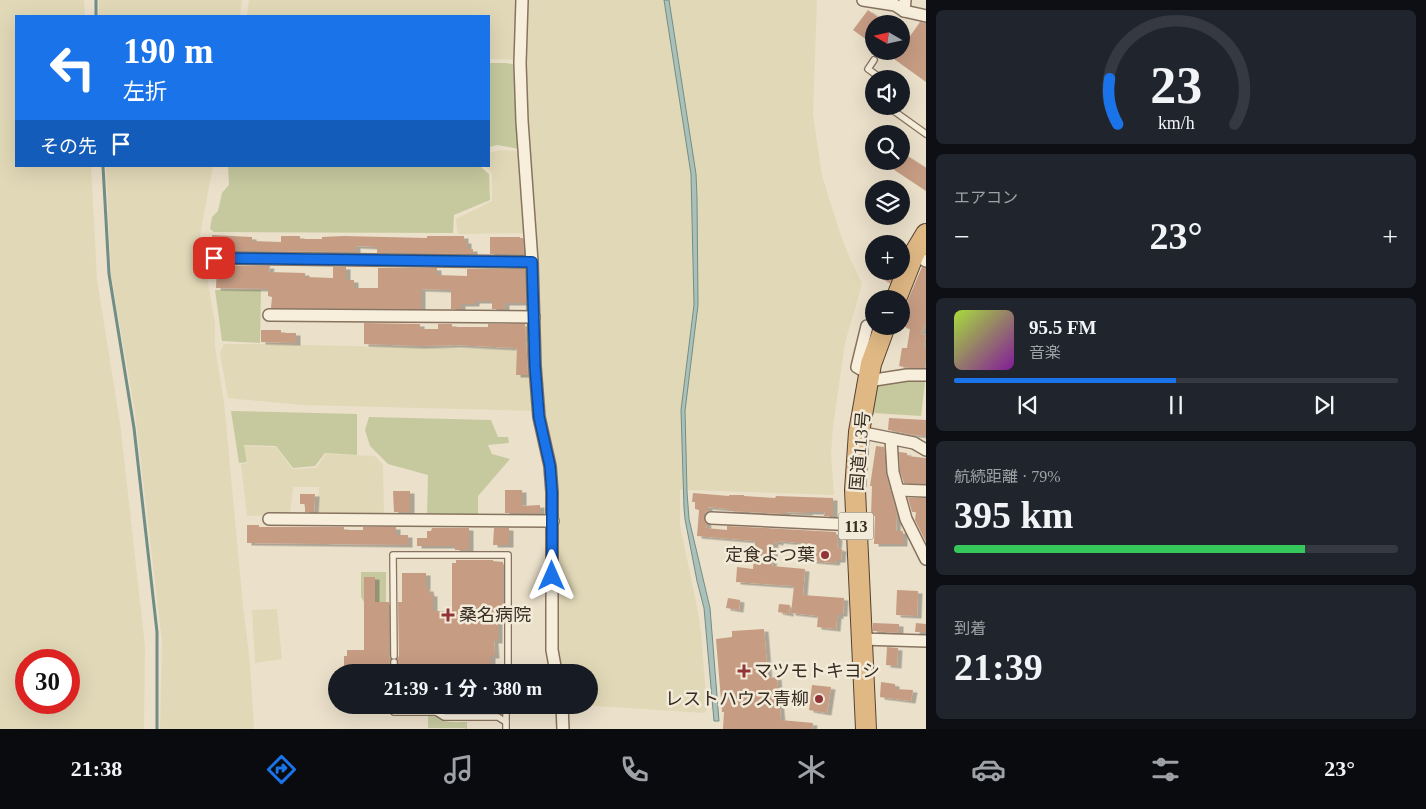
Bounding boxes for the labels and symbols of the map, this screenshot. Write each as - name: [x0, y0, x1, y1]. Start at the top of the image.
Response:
- north arrow: [865, 15, 910, 60]
- pin: [193, 237, 235, 279]
- street label: 国道113号: [847, 410, 873, 492]
- road number: 113: [838, 512, 874, 540]
- place label: 定食よつ葉: [725, 545, 815, 565]
- position arrow: [525, 549, 577, 601]
- marker: 定食よつ葉: [819, 549, 831, 561]
- place label: 桑名病院: [459, 605, 531, 625]
- marker: 桑名病院: [441, 608, 455, 622]
- speed limit sign: 30: [15, 649, 80, 714]
- place label: マツモトキヨシ: [754, 661, 880, 681]
- marker: マツモトキヨシ: [738, 665, 750, 677]
- place label: レストハウス青柳: [665, 689, 809, 709]
- marker: レストハウス青柳: [813, 693, 825, 705]

